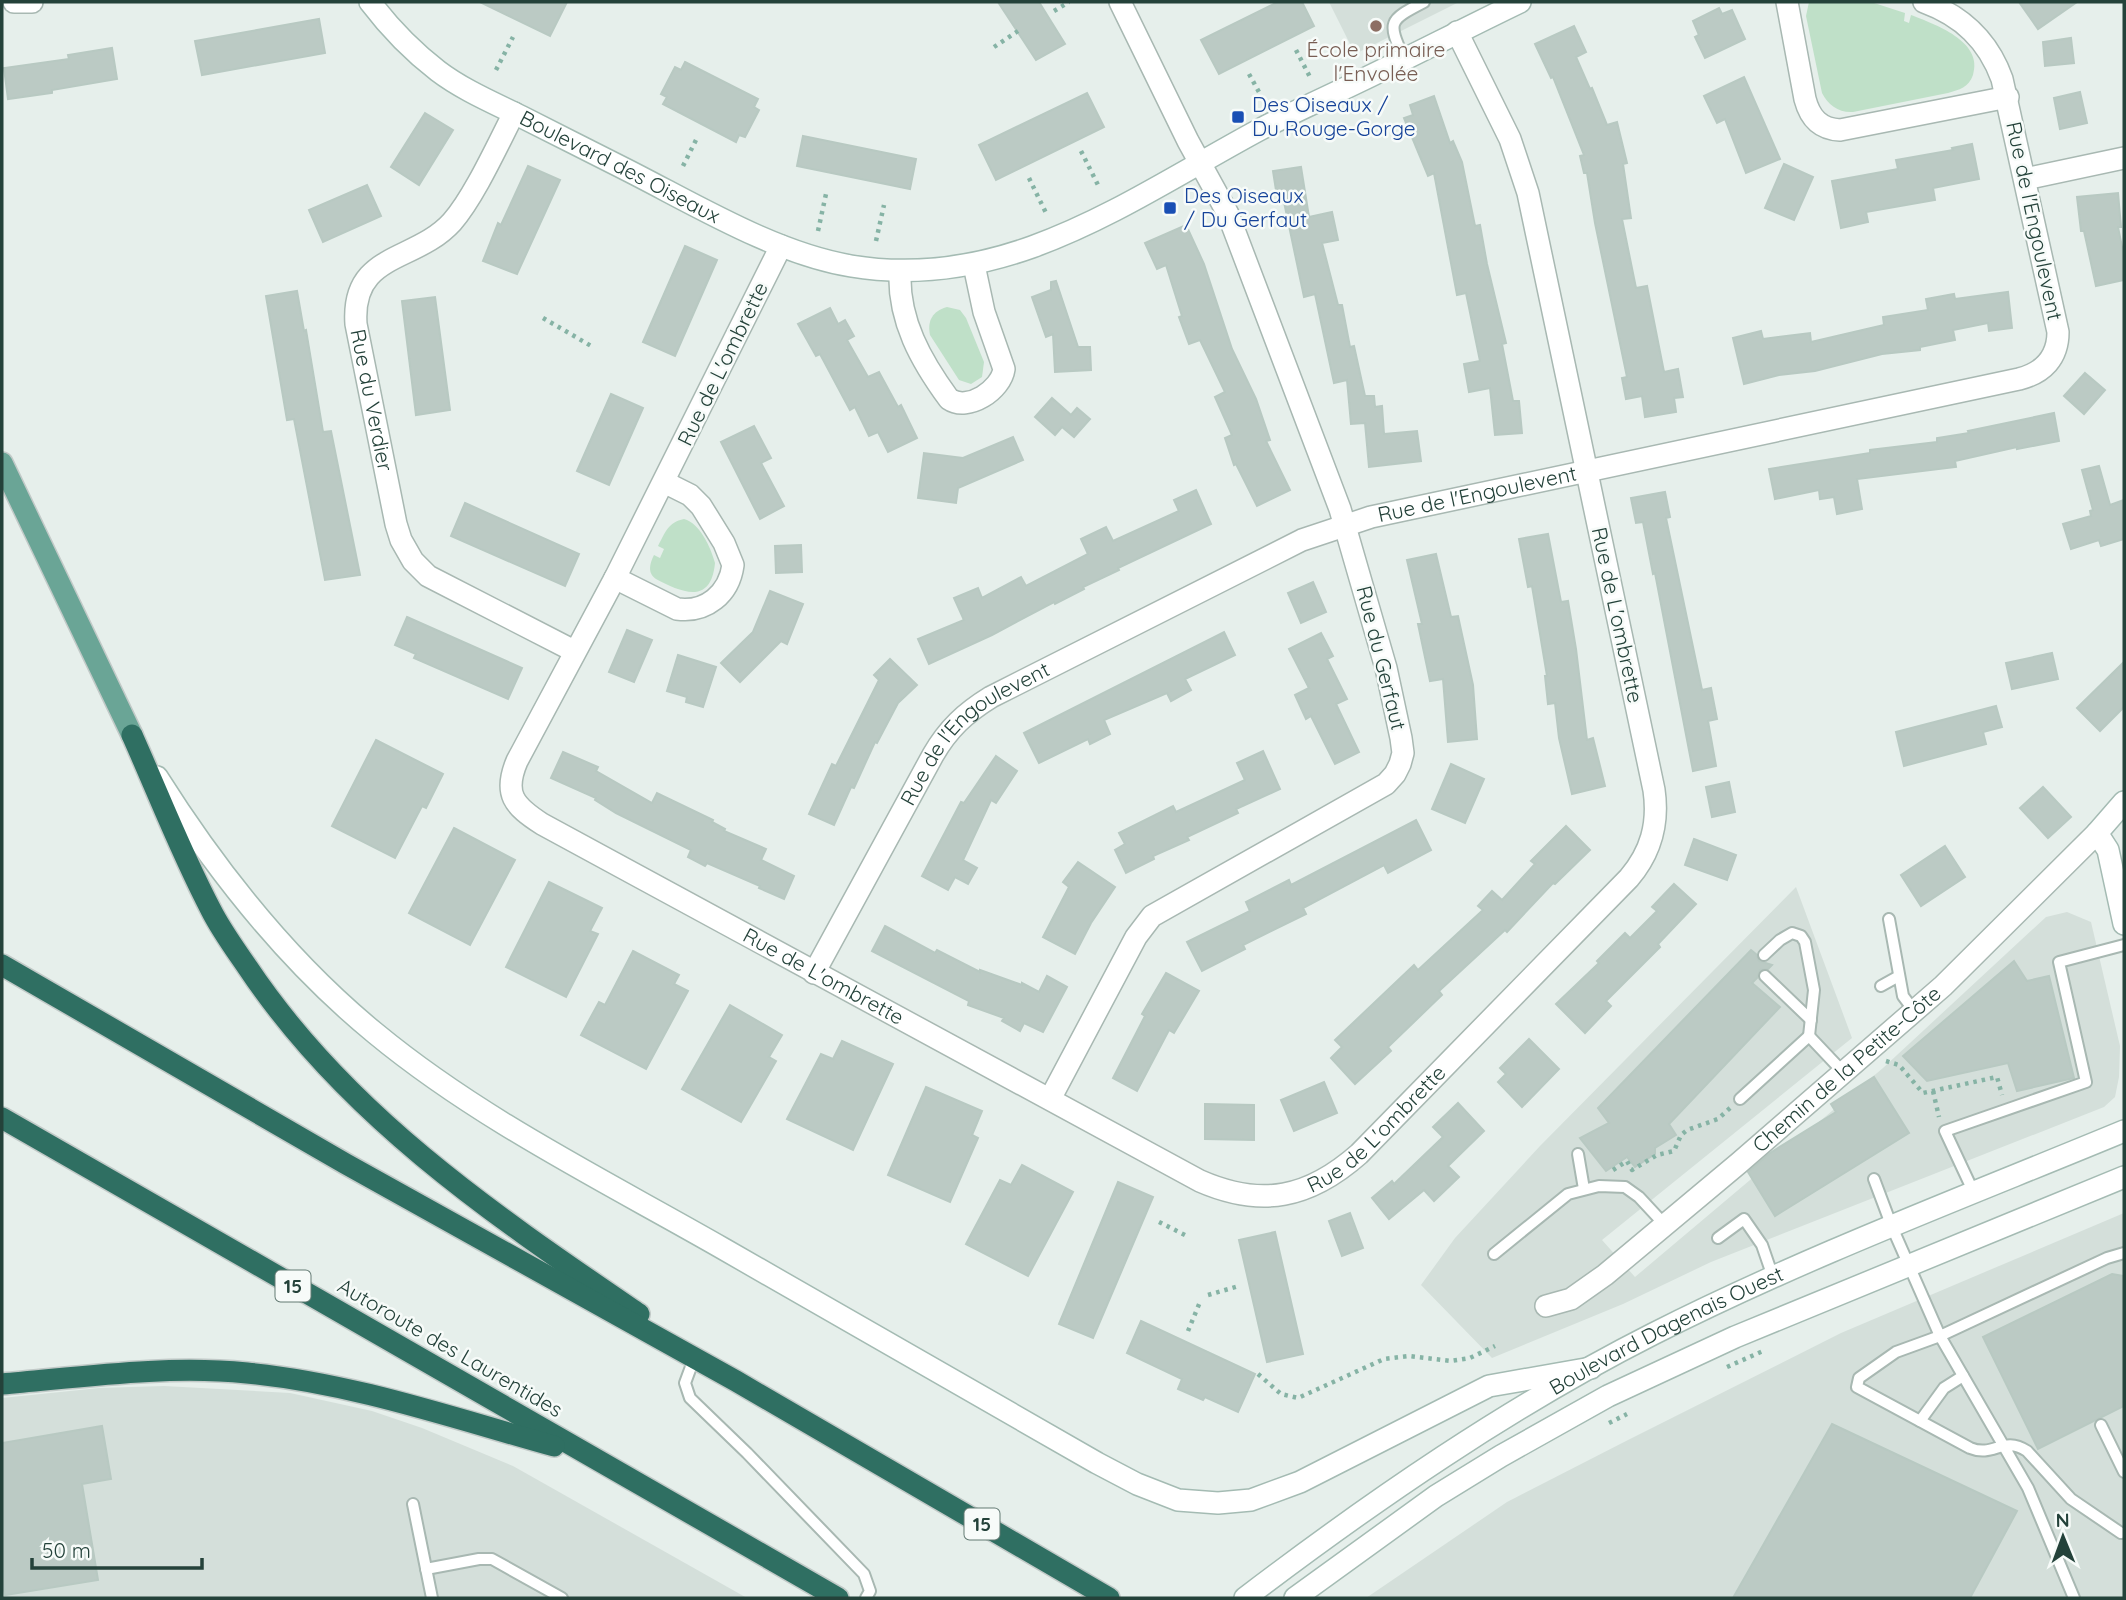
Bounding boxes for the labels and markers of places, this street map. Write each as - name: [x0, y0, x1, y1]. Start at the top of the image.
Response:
- marker: École primaire l'Envolée: [1368, 18, 1384, 34]
- place label: École primaire l'Envolée: [1307, 36, 1445, 86]
- place label: Des Oiseaux / Du Rouge-Gorge: [1252, 91, 1416, 141]
- marker: Des Oiseaux / Du Rouge-Gorge: [1230, 109, 1246, 125]
- place label: Des Oiseaux / Du Gerfaut: [1184, 182, 1307, 232]
- marker: Des Oiseaux / Du Gerfaut: [1162, 200, 1178, 216]

